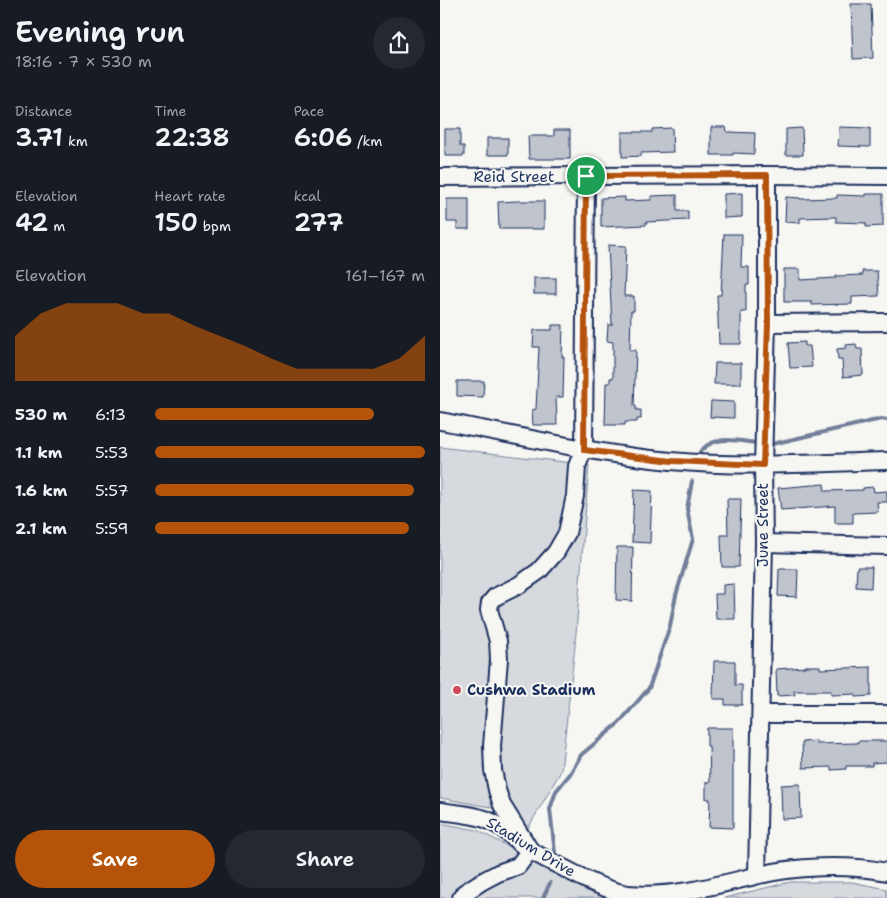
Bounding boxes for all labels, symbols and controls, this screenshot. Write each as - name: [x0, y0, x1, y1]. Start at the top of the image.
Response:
- text: Evening run: [15, 13, 185, 51]
- button: share: [373, 17, 425, 69]
- text: 18:16 · 7 × 530 m: [15, 51, 152, 72]
- text: Distance: [15, 102, 72, 120]
- text: Time: [154, 102, 186, 120]
- text: Pace: [294, 102, 324, 120]
- text: 3.71: [15, 120, 63, 154]
- text: 22:38: [154, 120, 230, 154]
- text: 6:06: [294, 120, 352, 154]
- text: km: [63, 132, 88, 150]
- text: /km: [352, 132, 382, 150]
- pin: [565, 155, 607, 197]
- icon: arrive: [572, 162, 600, 190]
- street label: Reid Street: [473, 167, 555, 187]
- text: Elevation: [15, 187, 78, 205]
- text: Heart rate: [154, 187, 226, 205]
- text: kcal: [294, 187, 321, 205]
- text: 42: [15, 205, 49, 239]
- text: 150: [154, 205, 198, 239]
- text: 277: [294, 205, 344, 239]
- text: m: [49, 217, 65, 235]
- text: bpm: [198, 217, 231, 235]
- text: Elevation: [15, 265, 87, 286]
- text: 161–167 m: [345, 265, 425, 286]
- text: 530 m: [15, 404, 67, 425]
- text: 6:13: [95, 404, 126, 425]
- text: 1.1 km: [15, 442, 62, 463]
- text: 5:53: [95, 442, 129, 463]
- text: 1.6 km: [15, 480, 67, 501]
- text: 5:57: [95, 480, 128, 501]
- street label: June Street: [753, 483, 773, 567]
- text: 2.1 km: [15, 518, 67, 539]
- text: 5:59: [95, 518, 129, 539]
- place label: Cushwa Stadium: [467, 680, 596, 700]
- marker: Cushwa Stadium: [451, 684, 463, 696]
- street label: Stadium Drive: [483, 813, 579, 881]
- button: Save: [15, 830, 215, 888]
- button: Share: [225, 830, 425, 888]

